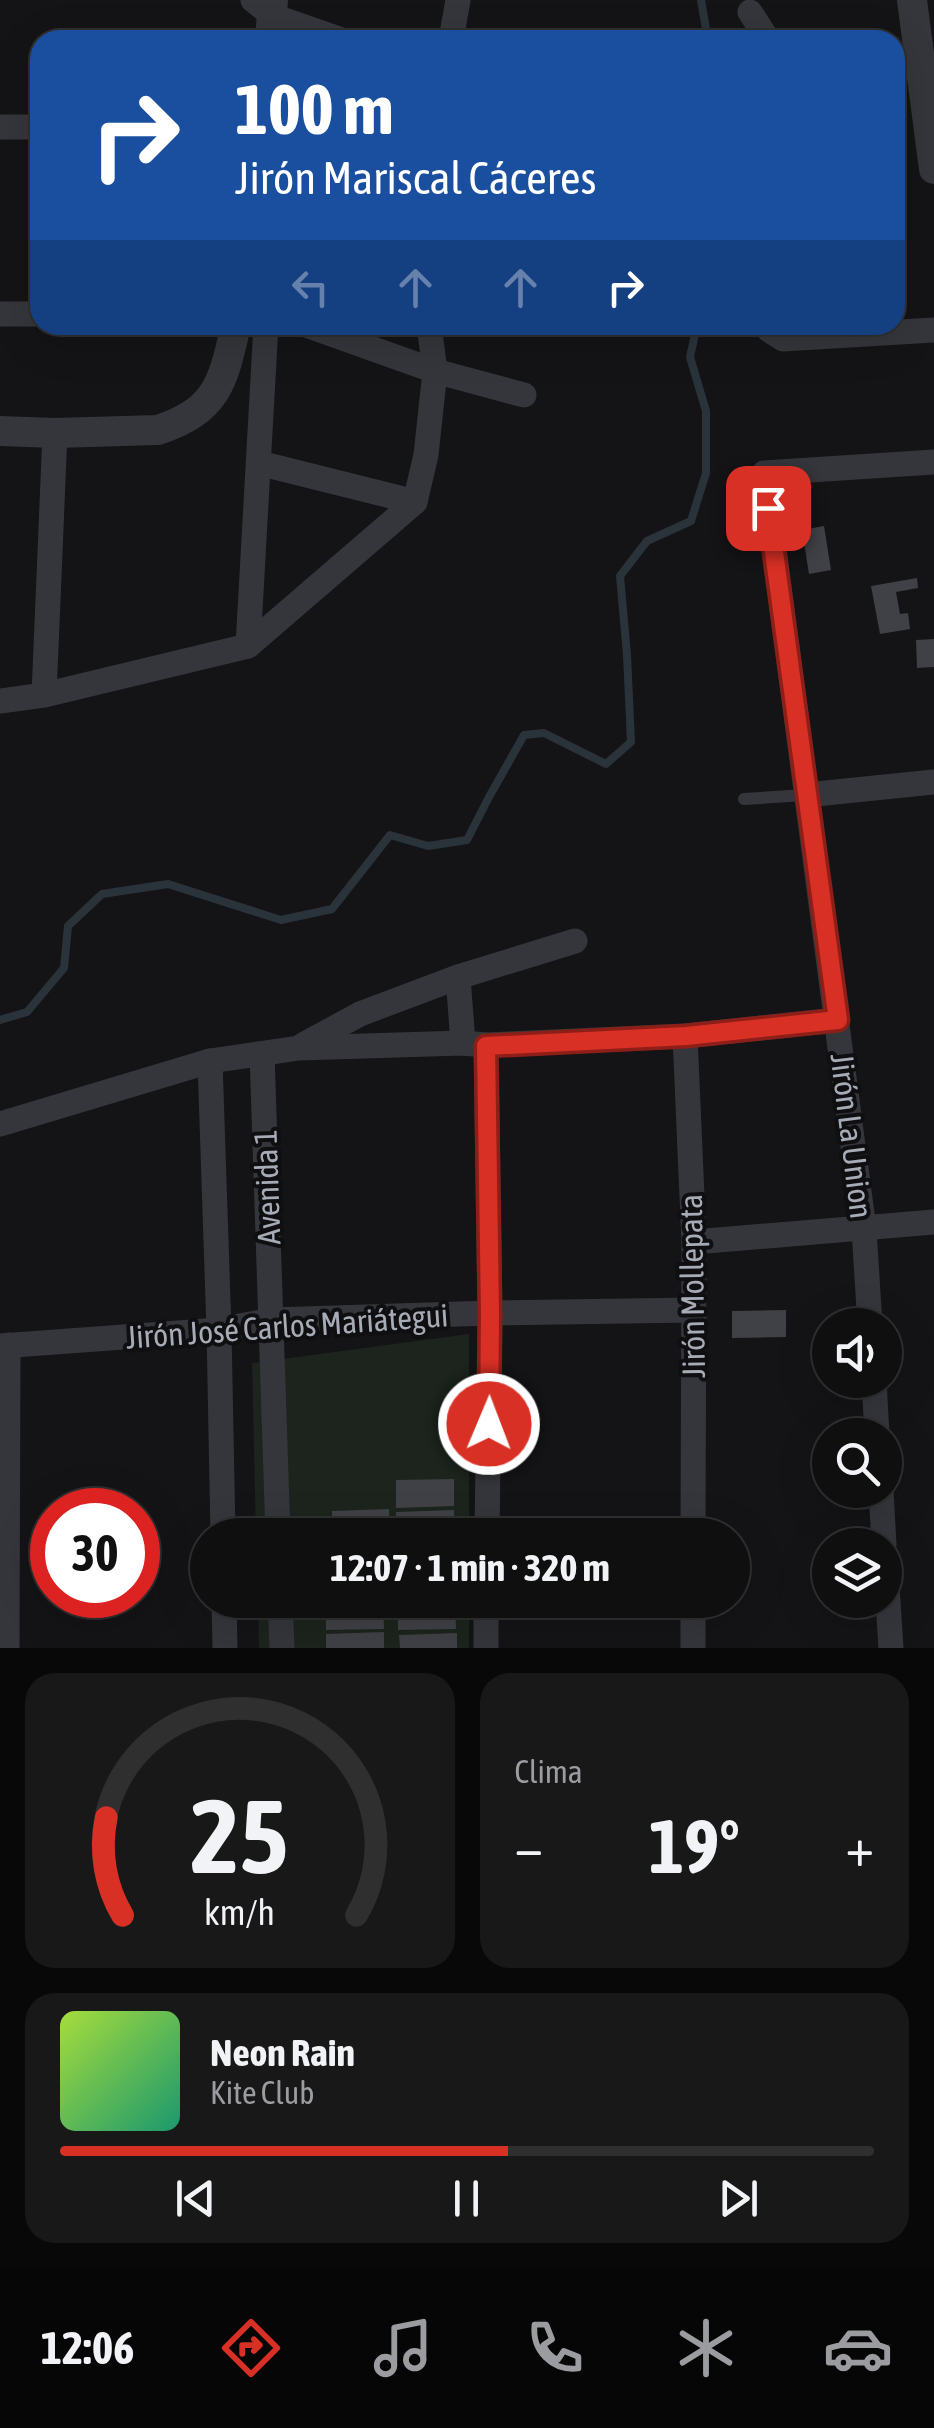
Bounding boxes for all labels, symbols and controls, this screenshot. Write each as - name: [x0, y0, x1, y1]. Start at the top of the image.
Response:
- text: 100 m: [235, 69, 394, 149]
- icon: right: [70, 70, 200, 200]
- text: Jirón Mariscal Cáceres: [235, 152, 596, 204]
- icon: left: [283, 260, 338, 315]
- icon: ahead: [388, 260, 443, 315]
- icon: ahead: [493, 260, 548, 315]
- icon: right: [598, 260, 653, 315]
- pin: [726, 466, 811, 551]
- icon: arrive: [741, 481, 796, 536]
- street label: Jirón La Union: [824, 1051, 880, 1221]
- street label: Avenida 1: [246, 1129, 288, 1245]
- street label: Jirón Mollepata: [672, 1194, 712, 1378]
- street label: Jirón José Carlos Mariátegui: [125, 1296, 449, 1356]
- map controls: [812, 1308, 902, 1618]
- button: sound: [812, 1308, 902, 1398]
- position arrow: [437, 1372, 541, 1476]
- button: search: [812, 1418, 902, 1508]
- speed limit sign: 30: [30, 1488, 160, 1618]
- button: layers: [812, 1528, 902, 1618]
- text: 12:07 · 1 min · 320 m: [330, 1546, 610, 1589]
- text: Clima: [515, 1753, 583, 1790]
- text: 25: [191, 1776, 289, 1895]
- text: 19°: [649, 1803, 740, 1889]
- text: −: [515, 1815, 543, 1878]
- text: +: [845, 1815, 874, 1878]
- text: km/h: [204, 1892, 275, 1933]
- text: Neon Rain: [210, 2031, 355, 2074]
- text: Kite Club: [210, 2074, 314, 2111]
- icon: previous: [168, 2171, 223, 2226]
- icon: pause: [439, 2171, 494, 2226]
- icon: next: [711, 2171, 766, 2226]
- icon: directions: [216, 2313, 286, 2383]
- icon: music: [368, 2313, 438, 2383]
- icon: phone: [520, 2313, 590, 2383]
- icon: climate: [671, 2313, 741, 2383]
- icon: car: [823, 2313, 893, 2383]
- text: 12:06: [41, 2322, 134, 2374]

